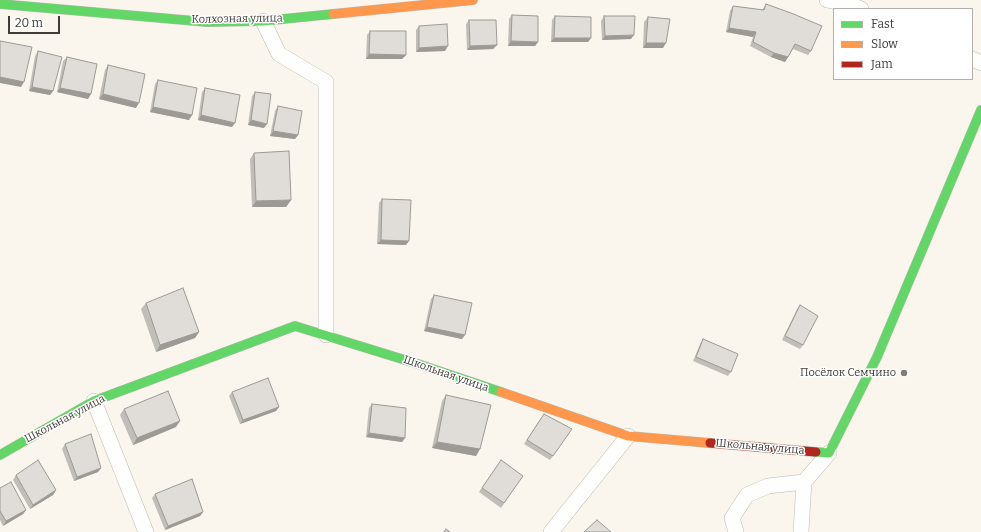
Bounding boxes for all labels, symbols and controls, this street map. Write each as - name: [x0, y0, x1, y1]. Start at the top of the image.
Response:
- scale bar: [10, 8, 62, 34]
- legend: [833, 8, 973, 80]
- street label: Колхозная улица: [191, 12, 283, 26]
- text: 20 m: [15, 16, 43, 30]
- text: Fast: [871, 17, 894, 31]
- text: Slow: [871, 37, 898, 51]
- text: Jam: [871, 57, 893, 71]
- street label: Школьная улица: [402, 353, 490, 395]
- place label: Посёлок Семчино: [800, 366, 896, 380]
- marker: Посёлок Семчино: [899, 368, 909, 378]
- street label: Школьная улица: [22, 392, 108, 446]
- street label: Школьная улица: [715, 437, 805, 457]

